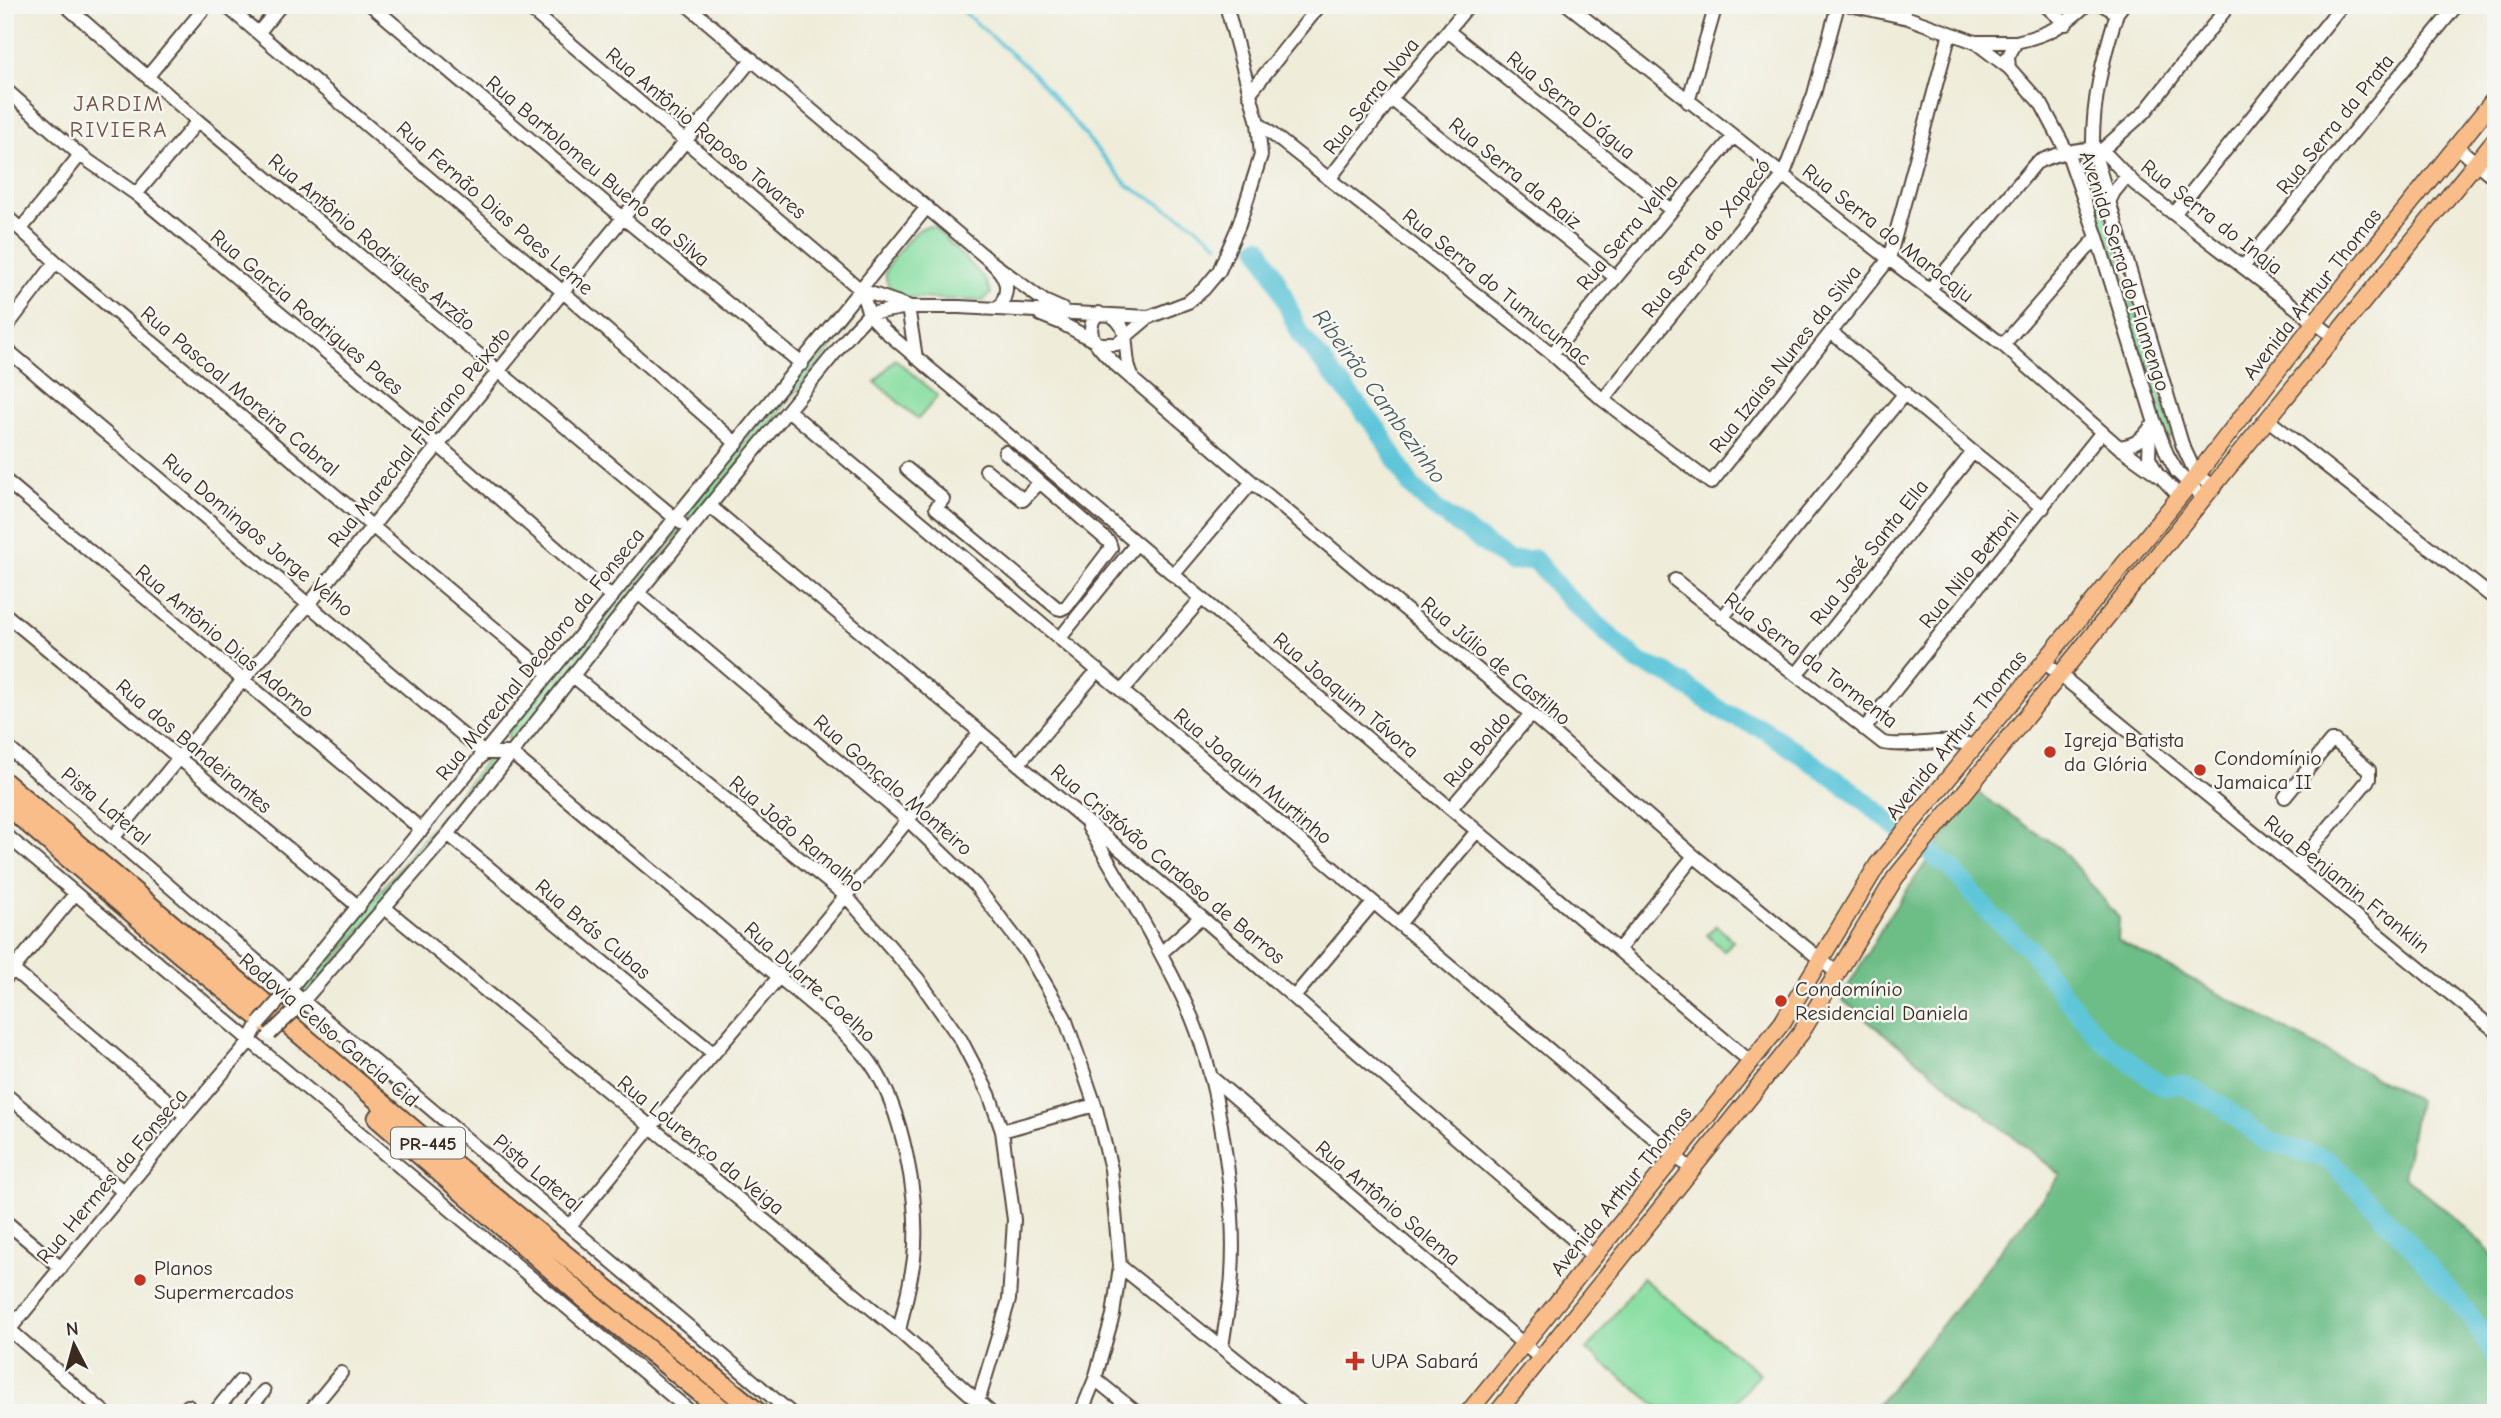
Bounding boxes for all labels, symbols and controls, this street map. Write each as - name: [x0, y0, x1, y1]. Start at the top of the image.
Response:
- street label: Rua Serra Nova: [1318, 33, 1424, 159]
- street label: Rua Antônio Raposo Tavares: [601, 42, 811, 224]
- street label: Rua Serra D'água: [1502, 46, 1640, 164]
- street label: Rua Serra da Prata: [2271, 49, 2399, 199]
- street label: Rua Bartolomeu Bueno da Silva: [481, 70, 715, 272]
- district label: JARDIM RIVIERA: [69, 90, 169, 143]
- street label: Rua Serra da Raiz: [1444, 112, 1586, 234]
- street label: Rua Fernão Dias Paes Leme: [392, 116, 598, 300]
- street label: Rua Antônio Rodrigues Arzão: [264, 148, 480, 336]
- street label: Avenida Serra do Flamengo: [2075, 148, 2175, 394]
- street label: Rua Serra do Xapecó: [1637, 154, 1775, 322]
- street label: Rua Serra do Inaja: [2136, 154, 2288, 280]
- street label: Rua Serra do Maracaju: [1798, 159, 1978, 307]
- street label: Rua Serra Velha: [1571, 169, 1683, 295]
- street label: Rua Serra do Tumucumac: [1398, 204, 1596, 370]
- street label: Avenida Arthur Thomas: [2238, 204, 2386, 384]
- street label: Rua Garcia Rodrigues Paes: [206, 224, 408, 400]
- street label: Rua Izaias Nunes da Silva: [1704, 260, 1866, 458]
- street label: Rua Pascoal Moreira Cabral: [136, 301, 344, 481]
- water label: Ribeirão Cambezinho: [1307, 304, 1452, 489]
- street label: Rua Marechal Floriano Peixoto: [323, 322, 515, 552]
- street label: Rua Domingos Jorge Velho: [158, 448, 358, 622]
- street label: Rua José Santa Ella: [1805, 475, 1933, 629]
- street label: Rua Nilo Bettoni: [1914, 505, 2024, 633]
- street label: Rua Marechal Deodoro da Fonseca: [431, 523, 649, 785]
- street label: Rua Antônio Dias Adorno: [131, 559, 319, 723]
- street label: Rua Serra da Tormenta: [1720, 587, 1902, 733]
- street label: Rua Júlio de Castilho: [1416, 591, 1576, 731]
- street label: Rua Joaquim Távora: [1269, 627, 1423, 763]
- street label: Avenida Arthur Thomas: [1880, 646, 2032, 824]
- street label: Rua dos Bandeirantes: [111, 674, 277, 818]
- street label: Rua Joaquin Murtinho: [1169, 703, 1337, 849]
- street label: Rua Boldo: [1438, 706, 1516, 792]
- street label: Rua Gonçalo Monteiro: [809, 709, 977, 861]
- place label: Igreja Batista da Glória: [2064, 728, 2184, 776]
- marker: Igreja Batista da Glória: [2042, 744, 2058, 760]
- place label: Condomínio Jamaica II: [2214, 746, 2322, 794]
- street label: Rua Cristóvão Cardoso de Barros: [1046, 759, 1290, 969]
- street label: Pista Lateral: [57, 762, 155, 850]
- marker: Condomínio Jamaica II: [2192, 762, 2208, 778]
- street label: Rua João Ramalho: [725, 770, 869, 898]
- street label: Rua Benjamin Franklin: [2259, 810, 2435, 958]
- street label: Rua Brás Cubas: [531, 874, 655, 984]
- street label: Rua Duarte Coelho: [739, 917, 881, 1047]
- street label: Rodovia Celso Garcia Cid: [234, 948, 424, 1112]
- place label: Condomínio Residencial Daniela: [1795, 977, 1968, 1025]
- marker: Condomínio Residencial Daniela: [1773, 993, 1789, 1009]
- street label: Rua Lourenço da Veiga: [613, 1070, 789, 1220]
- street label: Rua Hermes da Fonseca: [32, 1083, 192, 1269]
- street label: Avenida Arthur Thomas: [1545, 1102, 1697, 1280]
- road number: PR-445: [391, 1128, 465, 1158]
- street label: Pista Lateral: [489, 1129, 587, 1217]
- street label: Rua Antônio Salema: [1311, 1135, 1465, 1271]
- place label: Planos Supermercados: [154, 1256, 294, 1304]
- marker: Planos Supermercados: [132, 1272, 148, 1288]
- north arrow: [38, 1310, 108, 1380]
- text: N: [65, 1318, 80, 1341]
- place label: UPA Sabará: [1371, 1349, 1479, 1373]
- marker: UPA Sabará: [1345, 1351, 1365, 1371]

